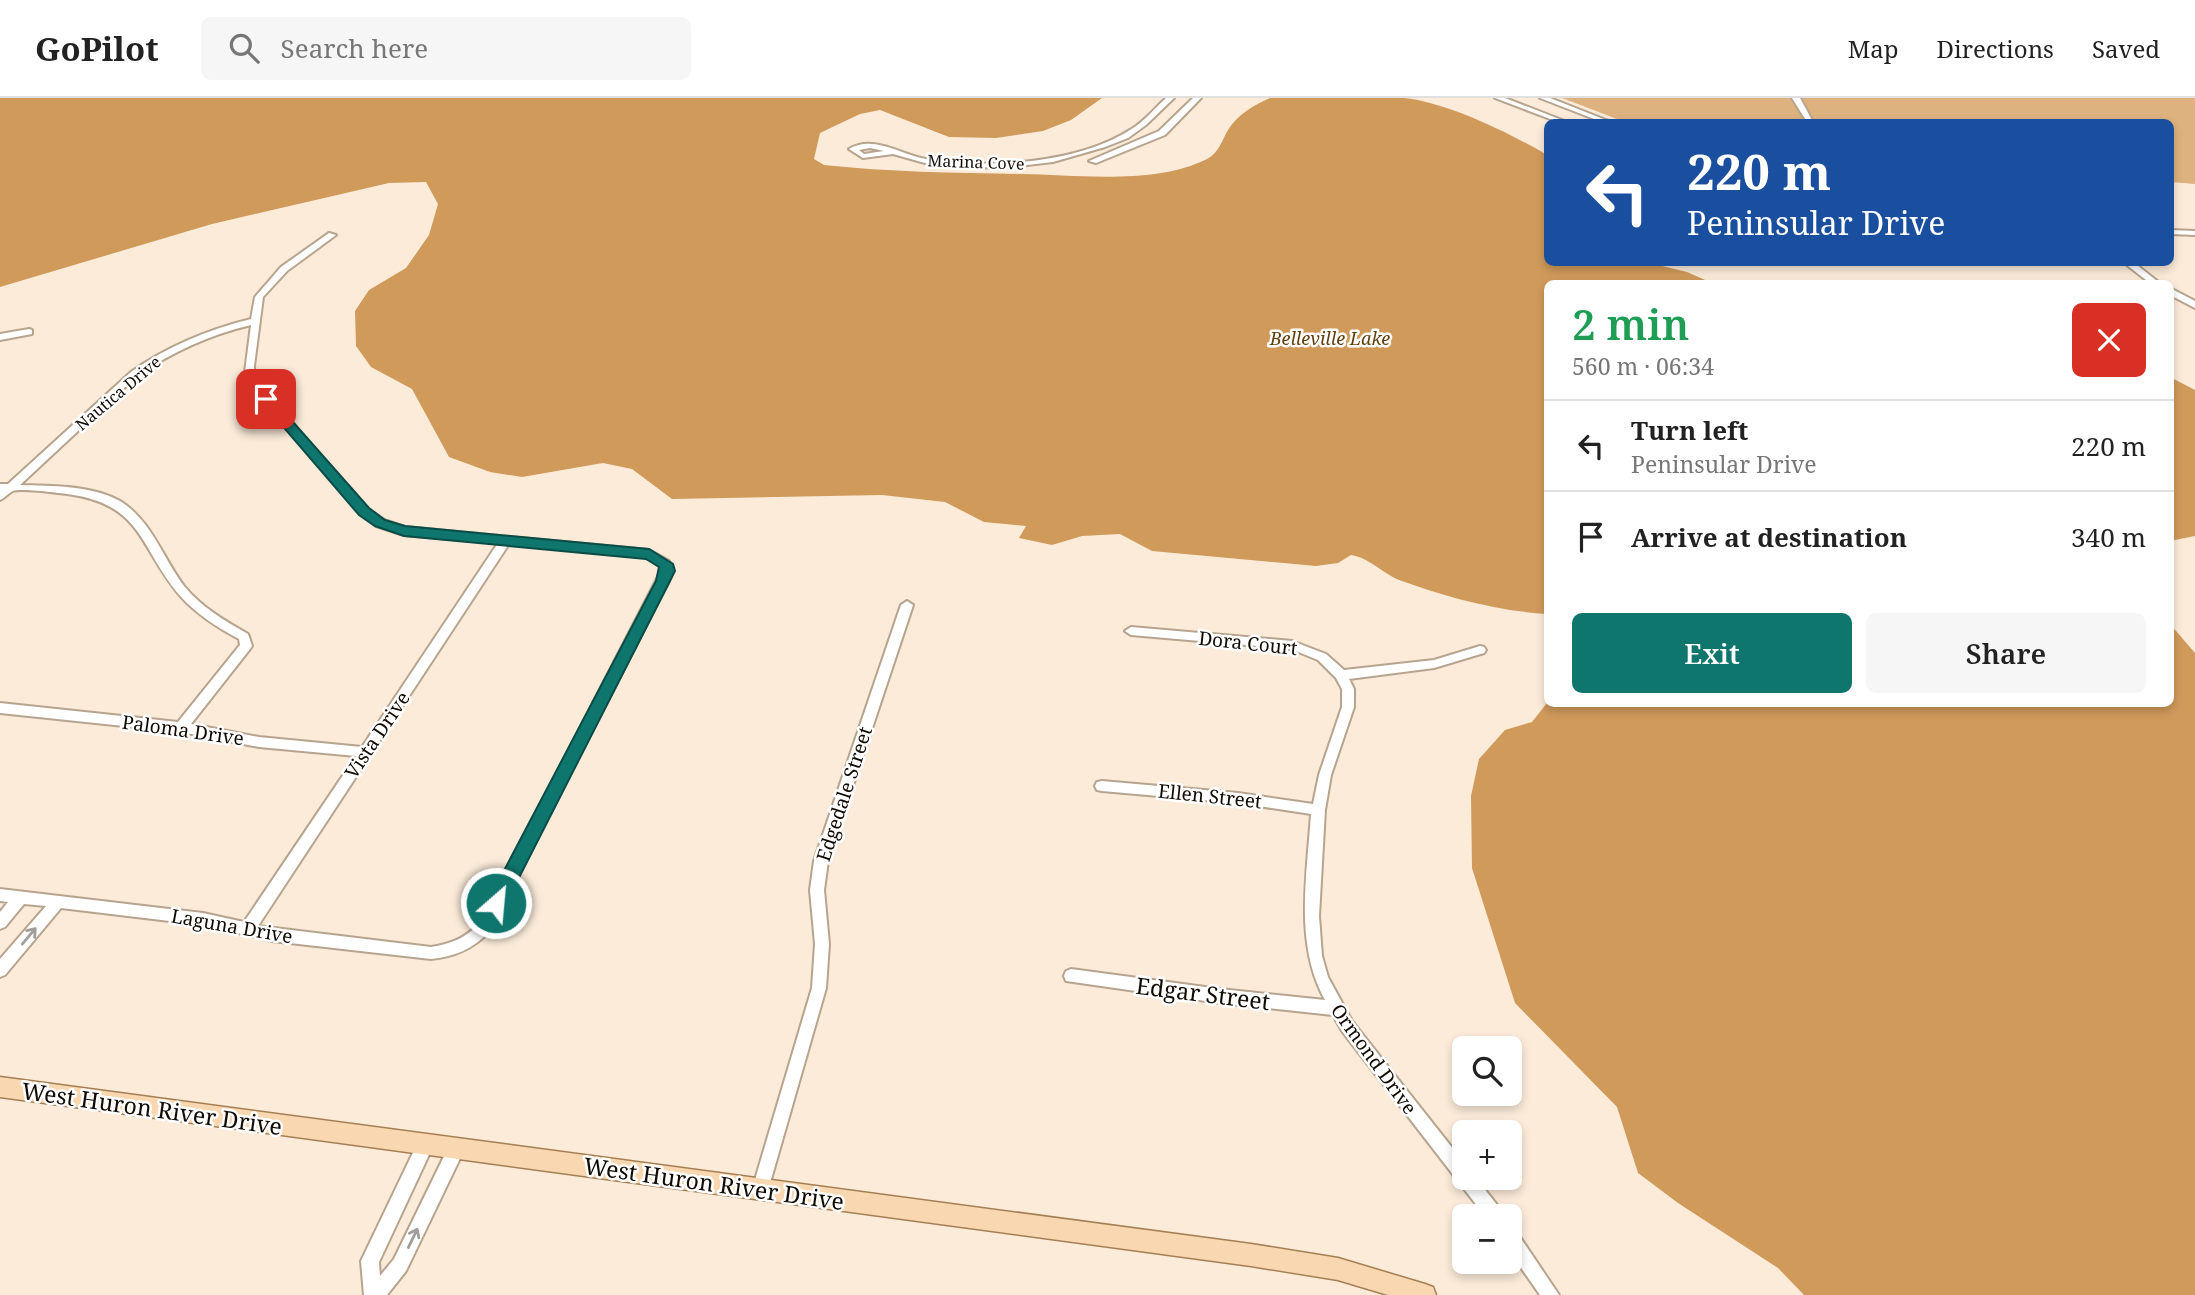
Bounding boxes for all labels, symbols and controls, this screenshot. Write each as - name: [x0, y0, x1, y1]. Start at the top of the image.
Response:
- search box: [201, 17, 691, 80]
- text: GoPilot: [35, 26, 159, 71]
- icon: search: [225, 29, 263, 67]
- text: Search here: [281, 30, 428, 66]
- text: Map: [1848, 32, 1899, 65]
- text: Directions: [1937, 32, 2054, 65]
- text: Saved: [2092, 32, 2160, 65]
- text: 220 m: [1687, 138, 1831, 204]
- icon: left: [1572, 147, 1663, 238]
- street label: Marina Cove: [927, 149, 1025, 175]
- text: Peninsular Drive: [1687, 201, 1945, 244]
- text: 2 min: [1572, 295, 1689, 352]
- button: close: [2072, 303, 2146, 377]
- water label: Belleville Lake: [1269, 326, 1390, 350]
- text: 560 m · 06:34: [1572, 350, 1714, 382]
- street label: Nautica Drive: [71, 351, 165, 435]
- pin: [236, 369, 296, 429]
- icon: arrive: [247, 380, 285, 418]
- text: Turn left: [1631, 412, 1748, 448]
- icon: left: [1572, 427, 1610, 465]
- text: 220 m: [2071, 428, 2146, 464]
- text: Peninsular Drive: [1631, 448, 1817, 480]
- icon: arrive: [1572, 518, 1610, 556]
- text: Arrive at destination: [1631, 519, 1907, 555]
- text: 340 m: [2071, 519, 2146, 555]
- button: Exit: [1572, 613, 1852, 693]
- button: Share: [1866, 613, 2146, 693]
- street label: Dora Court: [1197, 625, 1299, 661]
- street label: Vista Drive: [338, 686, 416, 784]
- street label: Paloma Drive: [120, 709, 246, 751]
- street label: Edgedale Street: [810, 723, 878, 865]
- street label: Ellen Street: [1157, 778, 1263, 814]
- position arrow: [459, 866, 533, 940]
- street label: Laguna Drive: [169, 903, 295, 949]
- one-way arrow: [21, 927, 37, 945]
- street label: Edgar Street: [1134, 969, 1272, 1017]
- street label: Ormond Drive: [1325, 998, 1423, 1120]
- map controls: [1452, 1036, 1522, 1274]
- button: search: [1452, 1036, 1522, 1106]
- street label: West Huron River Drive: [20, 1074, 284, 1142]
- button: +: [1452, 1120, 1522, 1190]
- street label: West Huron River Drive: [582, 1149, 846, 1217]
- button: −: [1452, 1204, 1522, 1274]
- one-way arrow: [407, 1228, 420, 1249]

